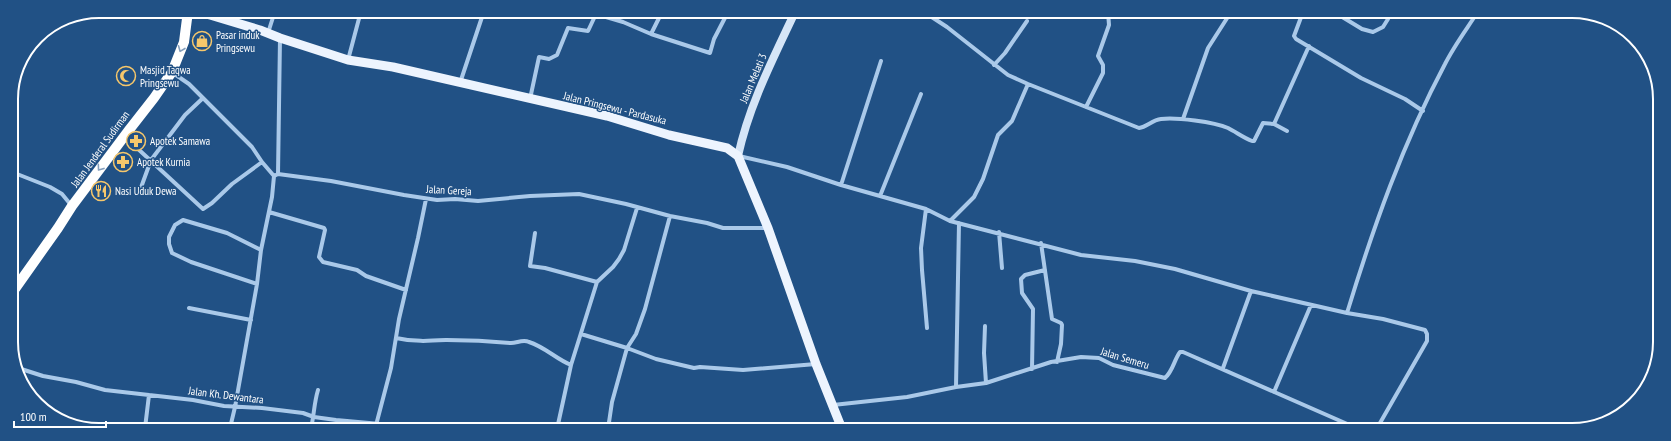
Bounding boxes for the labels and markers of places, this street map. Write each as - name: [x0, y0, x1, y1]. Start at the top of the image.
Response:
- place label: Pasar induk Pringsewu: [216, 28, 260, 55]
- shop icon: Pasar induk Pringsewu: [191, 30, 213, 52]
- place label: Masjid Taqwa Pringsewu: [140, 63, 191, 90]
- mosque icon: Masjid Taqwa Pringsewu: [115, 65, 137, 87]
- pharmacy icon: Apotek Samawa: [125, 130, 147, 152]
- place label: Apotek Samawa: [150, 134, 210, 148]
- pharmacy icon: Apotek Kurnia: [112, 151, 134, 173]
- place label: Apotek Kurnia: [137, 155, 190, 169]
- restaurant icon: Nasi Uduk Dewa: [90, 180, 112, 202]
- place label: Nasi Uduk Dewa: [115, 184, 176, 198]

